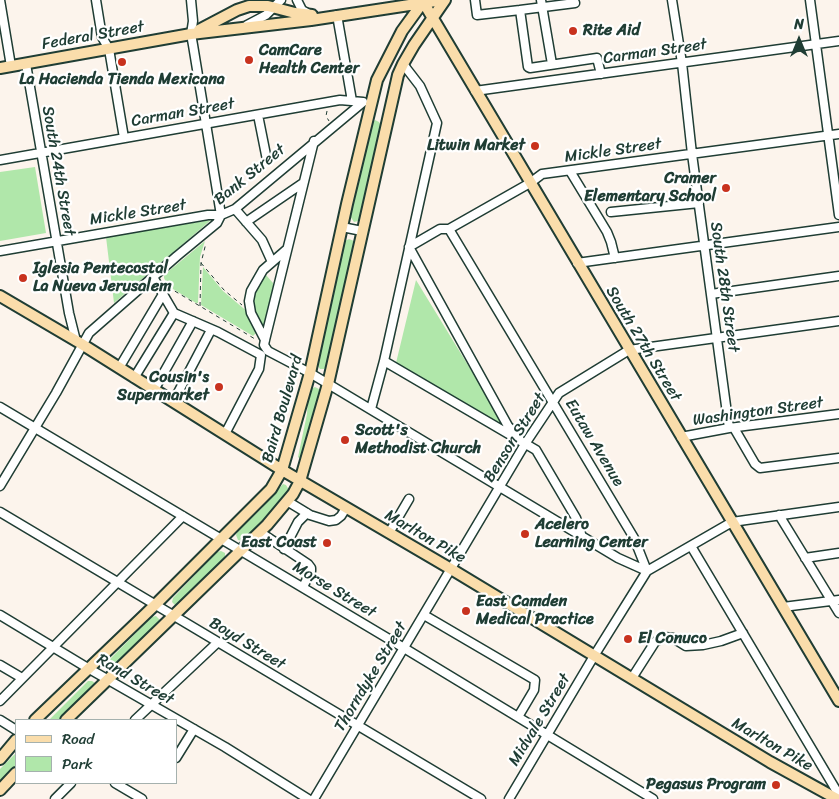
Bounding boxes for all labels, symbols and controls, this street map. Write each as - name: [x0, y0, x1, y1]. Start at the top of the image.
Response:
- text: N: [794, 12, 804, 37]
- north arrow: [774, 15, 824, 65]
- street label: Federal Street: [40, 18, 146, 54]
- place label: Rite Aid: [583, 21, 640, 41]
- marker: Rite Aid: [567, 25, 579, 37]
- street label: Carman Street: [602, 35, 708, 69]
- place label: CamCare Health Center: [259, 41, 359, 79]
- marker: CamCare Health Center: [243, 54, 255, 66]
- marker: La Hacienda Tienda Mexicana: [116, 56, 128, 68]
- place label: La Hacienda Tienda Mexicana: [19, 70, 225, 90]
- street label: Carman Street: [130, 94, 236, 132]
- street label: South 24th Street: [37, 105, 79, 237]
- street label: Mickle Street: [563, 135, 663, 167]
- place label: Litwin Market: [427, 136, 525, 156]
- marker: Litwin Market: [529, 140, 541, 152]
- street label: Bank Street: [211, 141, 289, 209]
- place label: Cramer Elementary School: [584, 169, 716, 207]
- marker: Cramer Elementary School: [720, 182, 732, 194]
- street label: Mickle Street: [88, 196, 188, 230]
- street label: South 28th Street: [705, 221, 743, 353]
- place label: Iglesia Pentecostal La Nueva Jerusalem: [33, 259, 171, 297]
- marker: Iglesia Pentecostal La Nueva Jerusalem: [17, 272, 29, 284]
- street label: South 27th Street: [601, 283, 685, 405]
- street label: Baird Boulevard: [258, 353, 308, 465]
- place label: Cousin's Supermarket: [117, 368, 209, 406]
- marker: Cousin's Supermarket: [213, 381, 225, 393]
- street label: Benson Street: [480, 390, 550, 486]
- street label: Washington Street: [692, 393, 824, 431]
- street label: Eutaw Avenue: [560, 396, 628, 490]
- place label: Scott's Methodist Church: [355, 421, 481, 459]
- marker: Scott's Methodist Church: [339, 434, 351, 446]
- street label: Marlton Pike: [381, 506, 469, 568]
- place label: Acelero Learning Center: [535, 515, 648, 553]
- marker: Acelero Learning Center: [519, 528, 531, 540]
- place label: East Coast: [241, 533, 317, 553]
- marker: East Coast: [321, 537, 333, 549]
- street label: Morse Street: [289, 558, 379, 622]
- place label: East Camden Medical Practice: [476, 592, 594, 630]
- marker: East Camden Medical Practice: [460, 605, 472, 617]
- street label: Boyd Street: [205, 614, 289, 674]
- street label: Thorndyke Street: [331, 619, 411, 735]
- place label: El Conuco: [638, 629, 707, 649]
- marker: El Conuco: [622, 633, 634, 645]
- street label: Rand Street: [93, 650, 177, 710]
- street label: Midvale Street: [505, 670, 575, 770]
- street label: Marlton Pike: [728, 714, 816, 776]
- legend: [15, 719, 178, 784]
- text: Road: [62, 726, 94, 752]
- text: Park: [62, 751, 93, 777]
- place label: Pegasus Program: [646, 775, 766, 795]
- marker: Pegasus Program: [770, 779, 782, 791]

